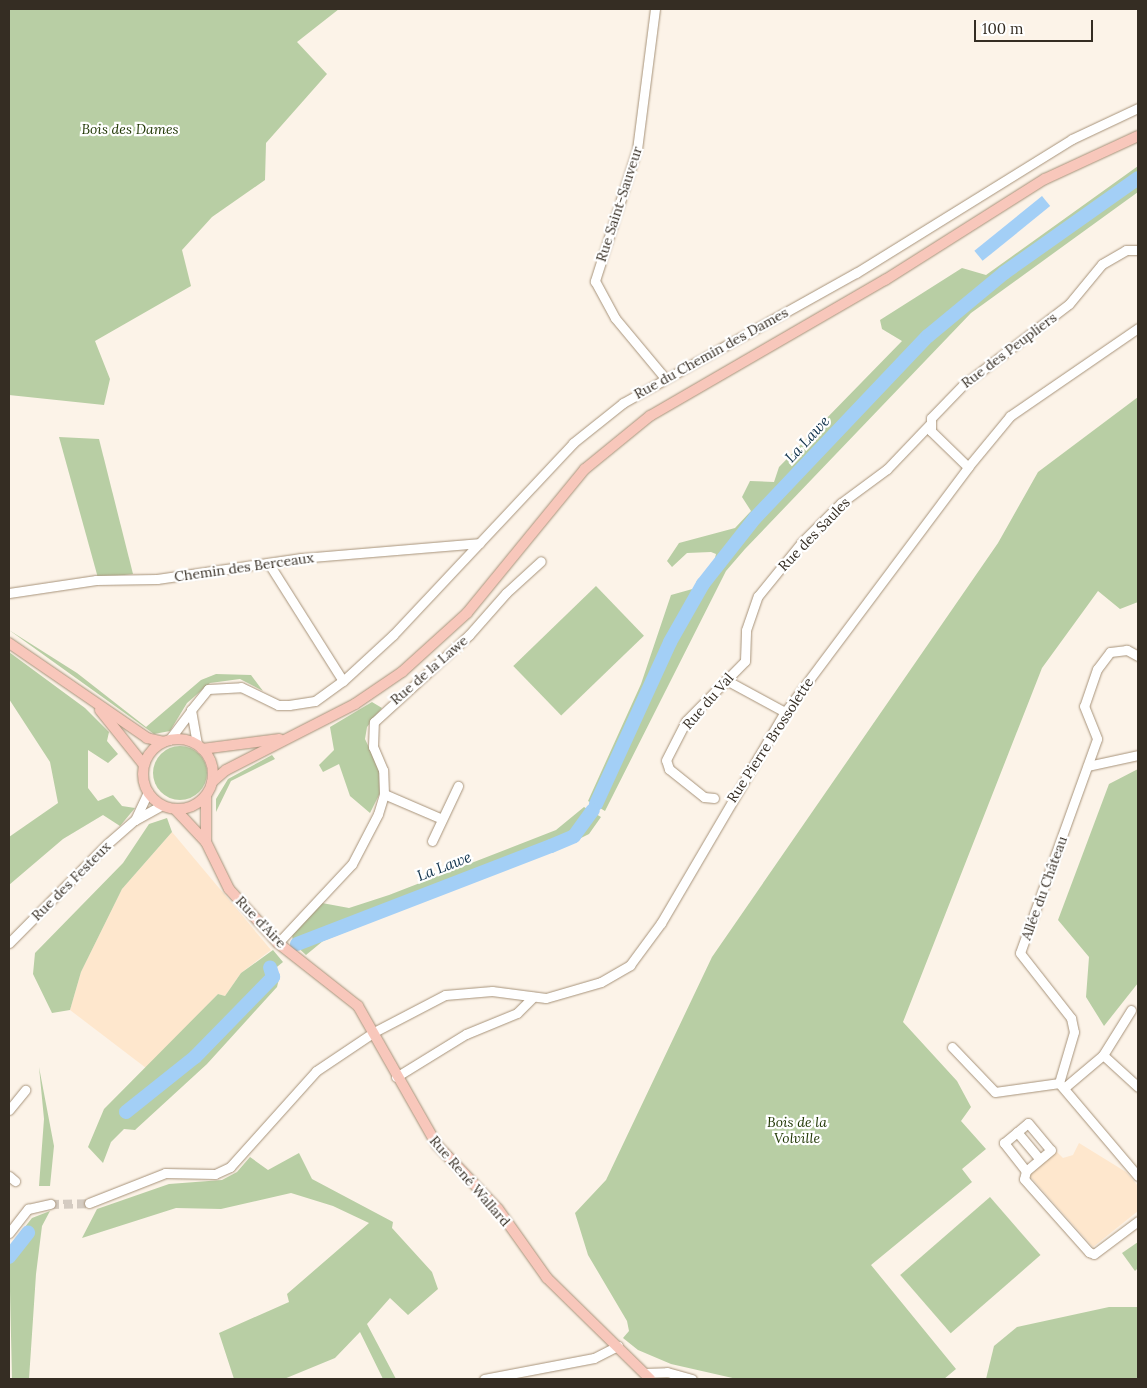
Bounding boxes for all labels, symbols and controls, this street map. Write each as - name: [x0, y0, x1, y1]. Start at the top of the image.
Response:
- scale bar: [977, 10, 1096, 42]
- text: 100 m: [982, 19, 1023, 38]
- park label: Bois des Dames: [81, 121, 179, 137]
- street label: Rue Saint-Sauveur: [592, 144, 646, 264]
- street label: Rue du Chemin des Dames: [631, 304, 791, 402]
- street label: Rue des Peupliers: [958, 309, 1060, 391]
- water label: La Lawe: [781, 412, 833, 466]
- street label: Rue des Saules: [775, 494, 853, 574]
- street label: Chemin des Berceaux: [173, 549, 315, 585]
- street label: Rue de la Lawe: [387, 632, 471, 708]
- street label: Rue du Val: [679, 670, 737, 732]
- street label: Rue Pierre Brossolette: [723, 674, 817, 806]
- street label: Allée du Château: [1017, 834, 1071, 942]
- street label: Rue des Festeux: [28, 838, 114, 924]
- water label: La Lawe: [414, 847, 474, 885]
- street label: Rue d'Aire: [232, 893, 290, 951]
- park label: Bois de la Volville: [767, 1114, 827, 1146]
- street label: Rue René Wallard: [426, 1132, 514, 1230]

